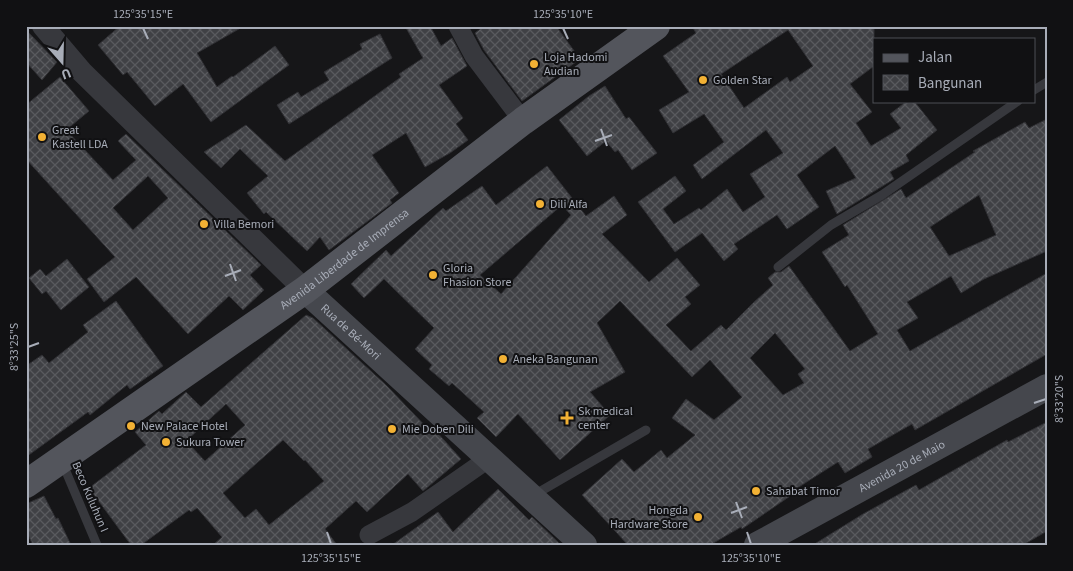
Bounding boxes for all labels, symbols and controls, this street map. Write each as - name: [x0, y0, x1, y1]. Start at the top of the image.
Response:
- text: 125°35'15"E: [113, 6, 173, 23]
- text: 125°35'10"E: [533, 6, 593, 23]
- north arrow: [38, 38, 88, 88]
- legend: [873, 38, 1036, 102]
- text: Jalan: [918, 47, 952, 68]
- place label: Loja Hadomi Audian: [544, 49, 608, 80]
- marker: Loja Hadomi Audian: [528, 58, 540, 70]
- text: U: [58, 62, 74, 84]
- place label: Golden Star: [713, 72, 773, 89]
- text: Bangunan: [918, 73, 982, 94]
- marker: Golden Star: [697, 74, 709, 86]
- place label: Great Kastell LDA: [52, 122, 108, 153]
- marker: Great Kastell LDA: [36, 131, 48, 143]
- place label: Dili Alfa: [550, 196, 588, 213]
- marker: Dili Alfa: [534, 198, 546, 210]
- street label: Avenida Liberdade de Imprensa: [276, 204, 412, 314]
- place label: Villa Bemori: [214, 216, 274, 233]
- marker: Villa Bemori: [198, 218, 210, 230]
- place label: Gloria Fhasion Store: [443, 260, 512, 291]
- marker: Gloria Fhasion Store: [427, 269, 439, 281]
- street label: Rua de Bé-Mori: [317, 300, 385, 364]
- text: 8°33'25"S: [6, 323, 23, 371]
- place label: Aneka Bangunan: [513, 351, 598, 368]
- marker: Aneka Bangunan: [497, 353, 509, 365]
- text: 8°33'20"S: [1051, 375, 1068, 423]
- place label: Sk medical center: [578, 403, 633, 434]
- marker: Sk medical center: [560, 411, 574, 425]
- place label: New Palace Hotel: [141, 418, 228, 435]
- marker: New Palace Hotel: [125, 420, 137, 432]
- place label: Mie Doben Dili: [402, 421, 474, 438]
- marker: Mie Doben Dili: [386, 423, 398, 435]
- place label: Sukura Tower: [176, 434, 245, 451]
- marker: Sukura Tower: [160, 436, 172, 448]
- street label: Avenida 20 de Maio: [856, 436, 948, 497]
- street label: Beco Kuluhun I: [67, 459, 113, 535]
- place label: Sahabat Timor: [766, 483, 841, 500]
- marker: Sahabat Timor: [750, 485, 762, 497]
- place label: Hongda Hardware Store: [610, 502, 688, 533]
- marker: Hongda Hardware Store: [692, 511, 704, 523]
- text: 125°35'15"E: [301, 550, 361, 567]
- text: 125°35'10"E: [721, 550, 781, 567]

